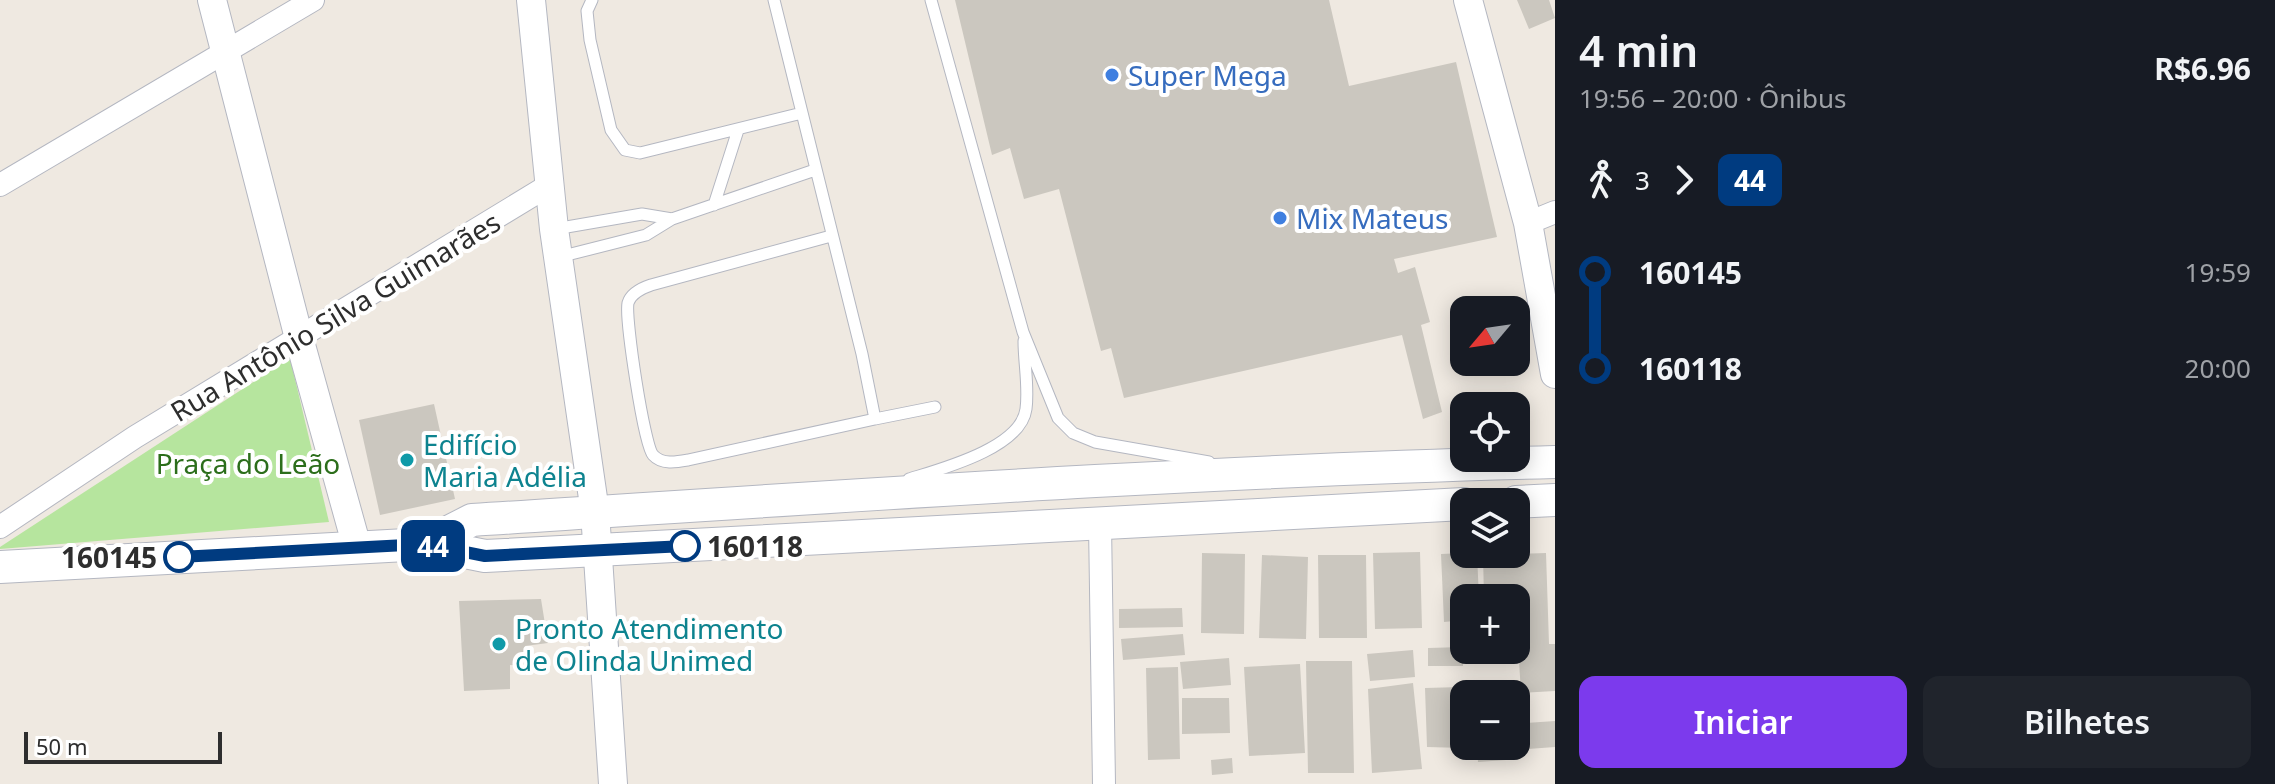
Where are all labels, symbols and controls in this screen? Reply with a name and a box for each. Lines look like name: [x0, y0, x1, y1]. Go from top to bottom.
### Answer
text: 4 min: [1579, 20, 1698, 80]
text: R$6.96: [2154, 48, 2251, 89]
place label: Super Mega: [1128, 56, 1287, 94]
marker: Super Mega: [1103, 66, 1121, 84]
text: 19:56 – 20:00 · Ônibus: [1579, 80, 1847, 116]
icon: walk: [1579, 158, 1623, 202]
icon: forward: [1662, 158, 1706, 202]
text: 44: [1734, 161, 1766, 199]
text: 3: [1635, 162, 1650, 198]
place label: Mix Mateus: [1296, 199, 1448, 237]
street label: Rua Antônio Silva Guimarães: [163, 202, 507, 430]
marker: Mix Mateus: [1271, 209, 1289, 227]
text: 160145: [1639, 252, 1742, 293]
text: 19:59: [2185, 254, 2251, 290]
north arrow: [1450, 296, 1530, 376]
map controls: [1450, 296, 1530, 760]
text: 160118: [1639, 348, 1742, 389]
text: 20:00: [2185, 350, 2251, 386]
button: locate: [1450, 392, 1530, 472]
place label: Edifício Maria Adélia: [423, 425, 587, 495]
park label: Praça do Leão: [156, 444, 340, 482]
marker: Edifício Maria Adélia: [398, 451, 416, 469]
button: layers: [1450, 488, 1530, 568]
line badge: 44: [397, 520, 469, 572]
text: 44: [417, 527, 449, 565]
place label: 160118: [707, 527, 803, 565]
marker: 160118: [670, 531, 700, 561]
place label: 160145: [61, 538, 157, 576]
marker: 160145: [164, 542, 194, 572]
button: +: [1450, 584, 1530, 664]
place label: Pronto Atendimento de Olinda Unimed: [515, 609, 783, 679]
marker: Pronto Atendimento de Olinda Unimed: [490, 635, 508, 653]
button: Iniciar: [1579, 676, 1907, 768]
button: Bilhetes: [1923, 676, 2251, 768]
button: −: [1450, 680, 1530, 760]
scale bar: [24, 728, 222, 764]
text: 50 m: [36, 731, 87, 761]

